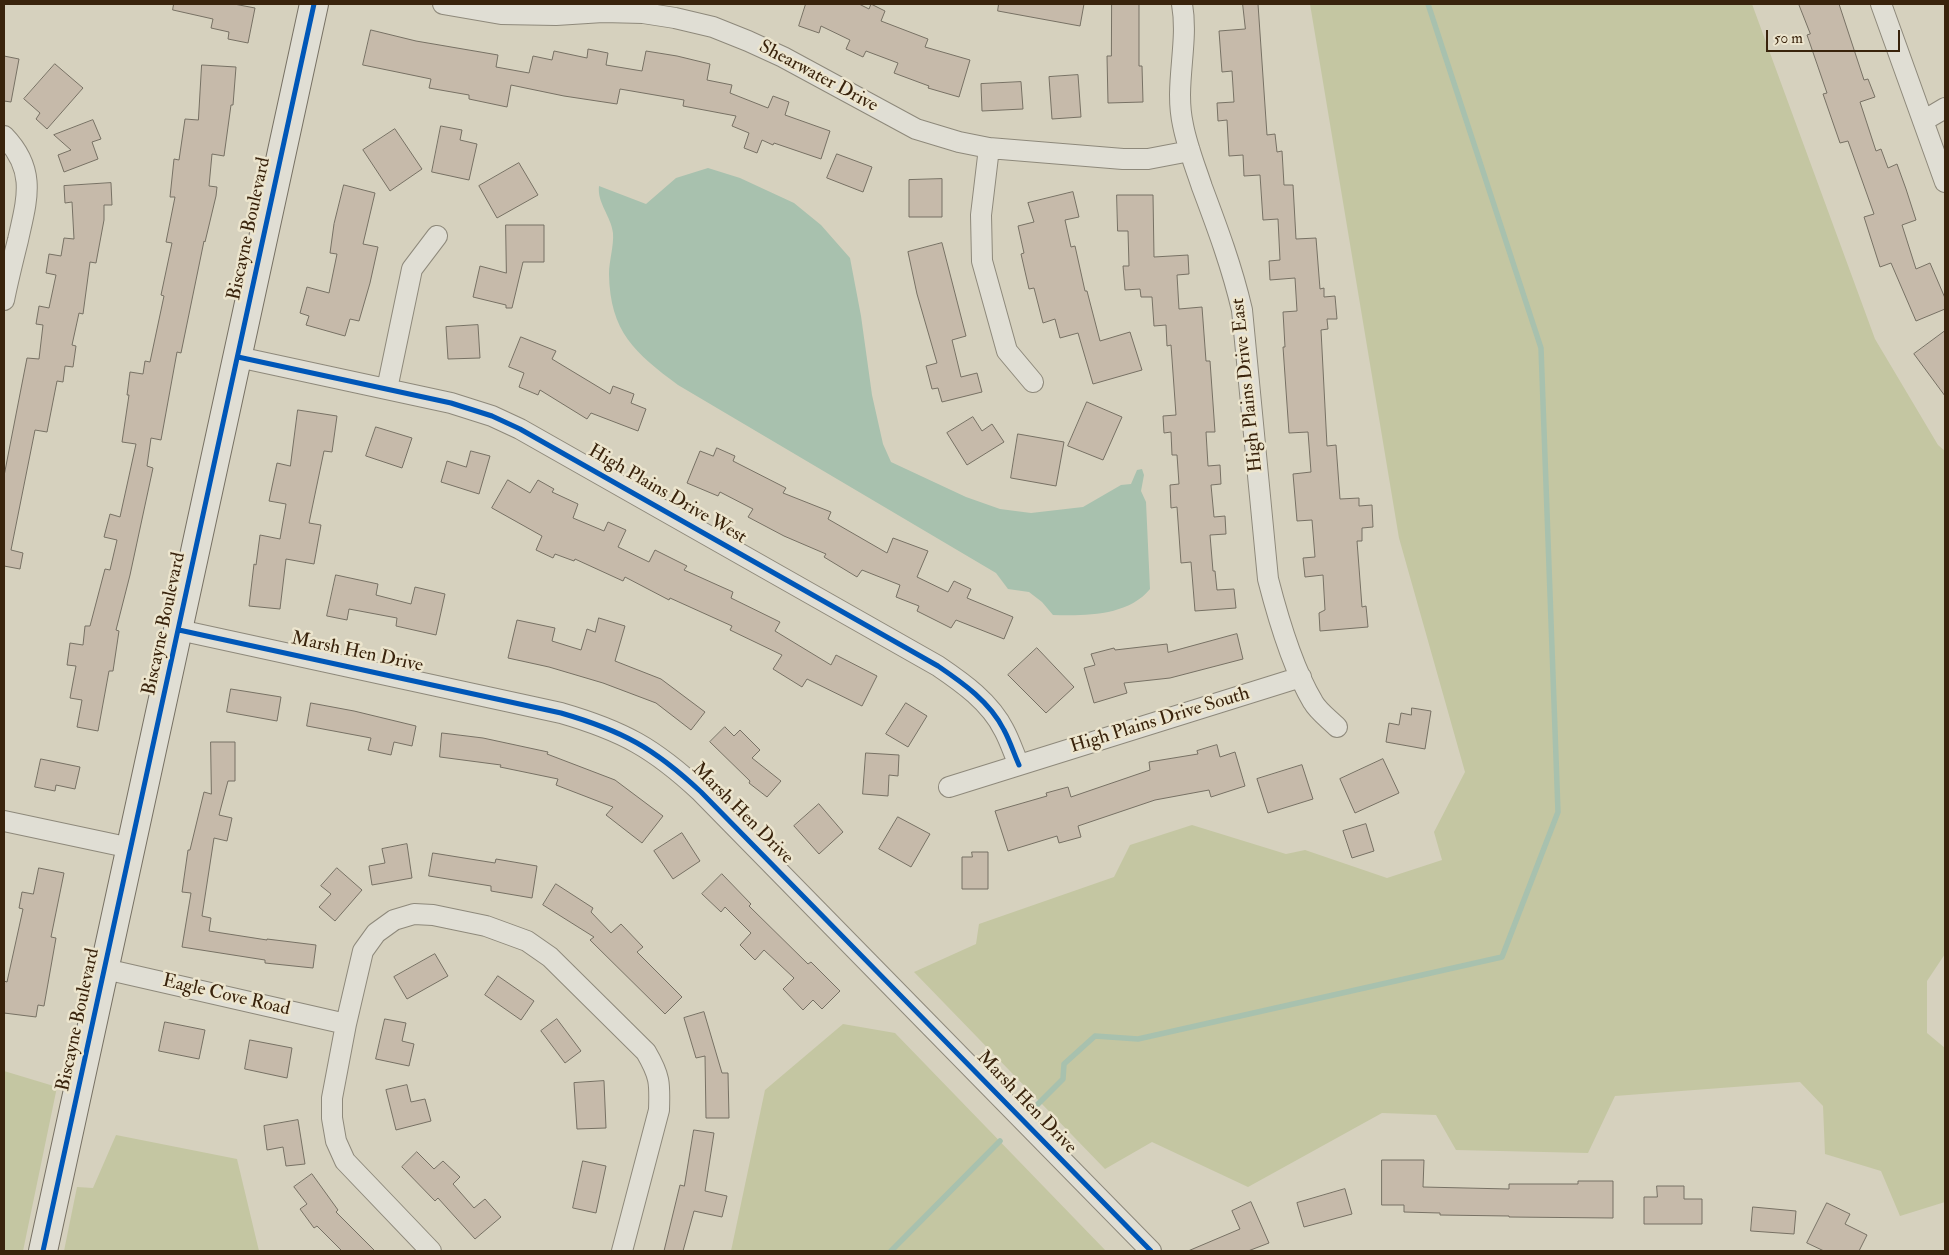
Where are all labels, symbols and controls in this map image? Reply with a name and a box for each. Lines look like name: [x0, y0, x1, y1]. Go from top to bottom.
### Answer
scale bar: [1769, 20, 1903, 52]
text: 50 m: [1774, 29, 1803, 48]
street label: Shearwater Drive: [755, 36, 881, 118]
street label: Biscayne Boulevard: [224, 155, 276, 303]
street label: High Plains Drive East: [1228, 297, 1268, 473]
street label: High Plains Drive West: [584, 440, 750, 550]
street label: Biscayne Boulevard: [139, 550, 191, 698]
street label: Marsh Hen Drive: [289, 628, 425, 678]
street label: High Plains Drive South: [1068, 683, 1252, 759]
street label: Marsh Hen Drive: [686, 758, 798, 870]
street label: Biscayne Boulevard: [53, 946, 105, 1094]
street label: Eagle Cove Road: [160, 970, 292, 1022]
street label: Marsh Hen Drive: [971, 1047, 1081, 1159]

